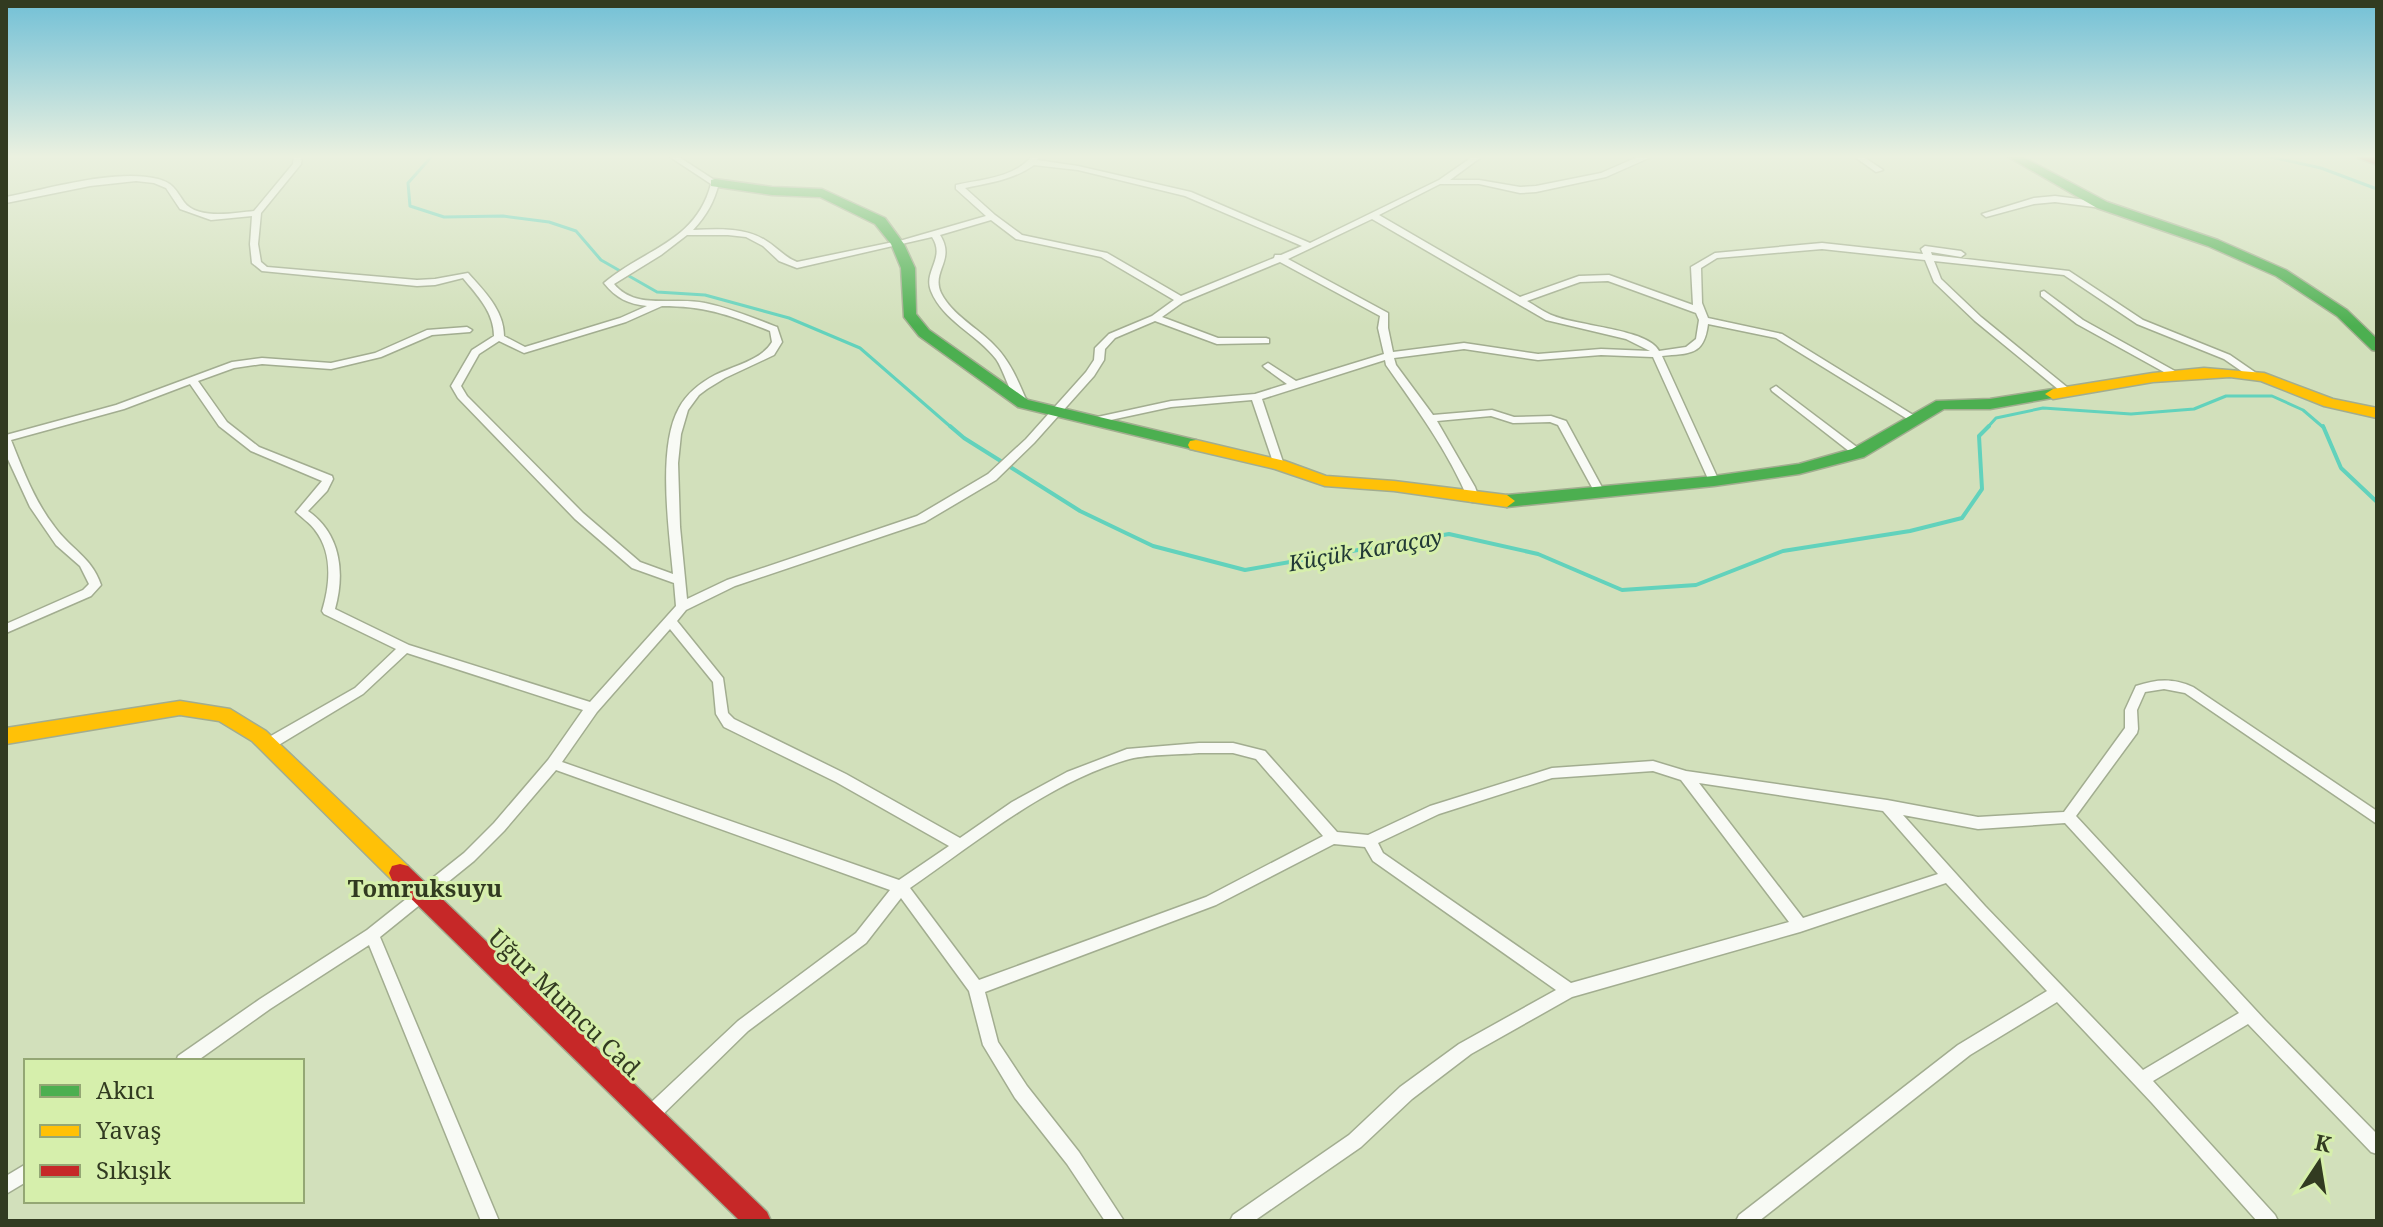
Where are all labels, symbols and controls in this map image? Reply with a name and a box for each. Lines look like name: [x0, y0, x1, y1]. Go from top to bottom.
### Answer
water label: Küçük Karaçay: [1285, 521, 1444, 577]
district label: Tomruksuyu: [348, 871, 502, 904]
street label: Uğur Mumcu Cad.: [482, 921, 652, 1087]
legend: [24, 1059, 304, 1203]
text: Akıcı: [96, 1073, 154, 1106]
text: Yavaş: [95, 1113, 161, 1146]
north arrow: [2279, 1123, 2359, 1203]
text: K: [2312, 1126, 2335, 1159]
text: Sıkışık: [96, 1153, 172, 1186]

